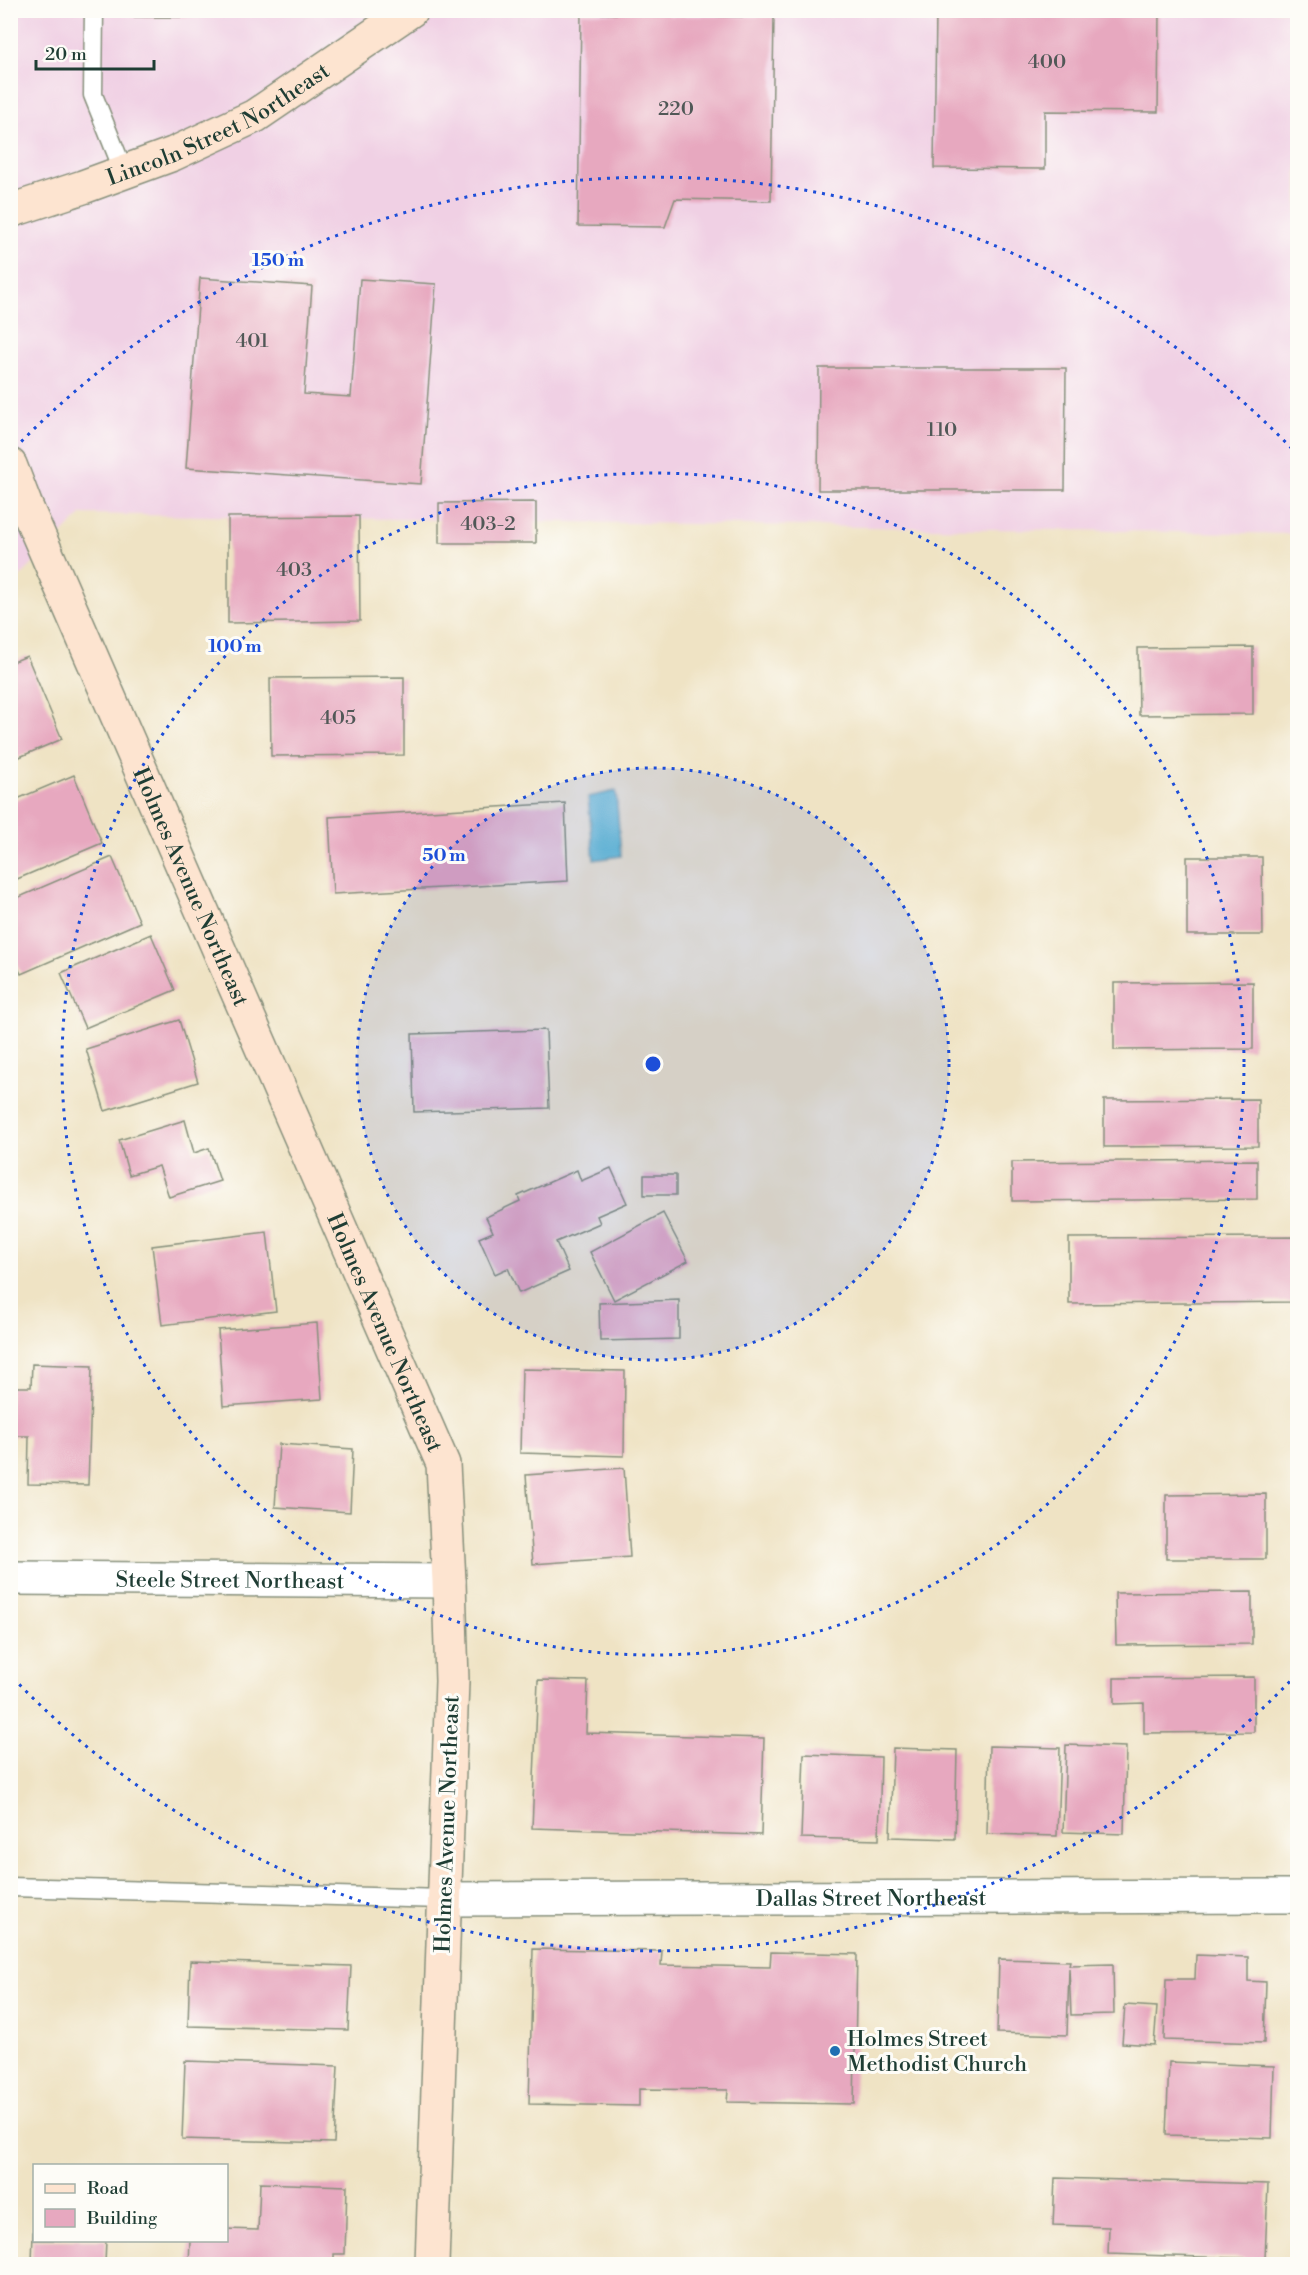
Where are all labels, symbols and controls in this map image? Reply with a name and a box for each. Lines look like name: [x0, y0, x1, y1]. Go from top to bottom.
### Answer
scale bar: [36, 33, 154, 71]
text: 20 m: [45, 43, 87, 66]
house number: 400: [1028, 50, 1066, 75]
street label: Lincoln Street Northeast: [103, 57, 335, 192]
house number: 220: [658, 97, 694, 122]
text: 150 m: [252, 249, 305, 272]
house number: 401: [235, 329, 269, 354]
house number: 110: [927, 418, 957, 443]
house number: 403-2: [460, 512, 516, 537]
house number: 403: [276, 558, 312, 583]
text: 100 m: [208, 635, 262, 658]
house number: 405: [320, 706, 356, 731]
street label: Holmes Avenue Northeast: [126, 764, 254, 1011]
text: 50 m: [422, 844, 466, 867]
centre of rings: [643, 1054, 663, 1074]
street label: Holmes Avenue Northeast: [320, 1209, 448, 1457]
street label: Steele Street Northeast: [116, 1567, 345, 1595]
street label: Holmes Avenue Northeast: [430, 1695, 465, 1953]
street label: Dallas Street Northeast: [756, 1885, 987, 1913]
place label: Holmes Street Methodist Church: [847, 2026, 1027, 2078]
marker: Holmes Street Methodist Church: [828, 2044, 842, 2058]
legend: [33, 2164, 228, 2242]
text: Road: [87, 2177, 130, 2200]
text: Building: [86, 2207, 158, 2230]

